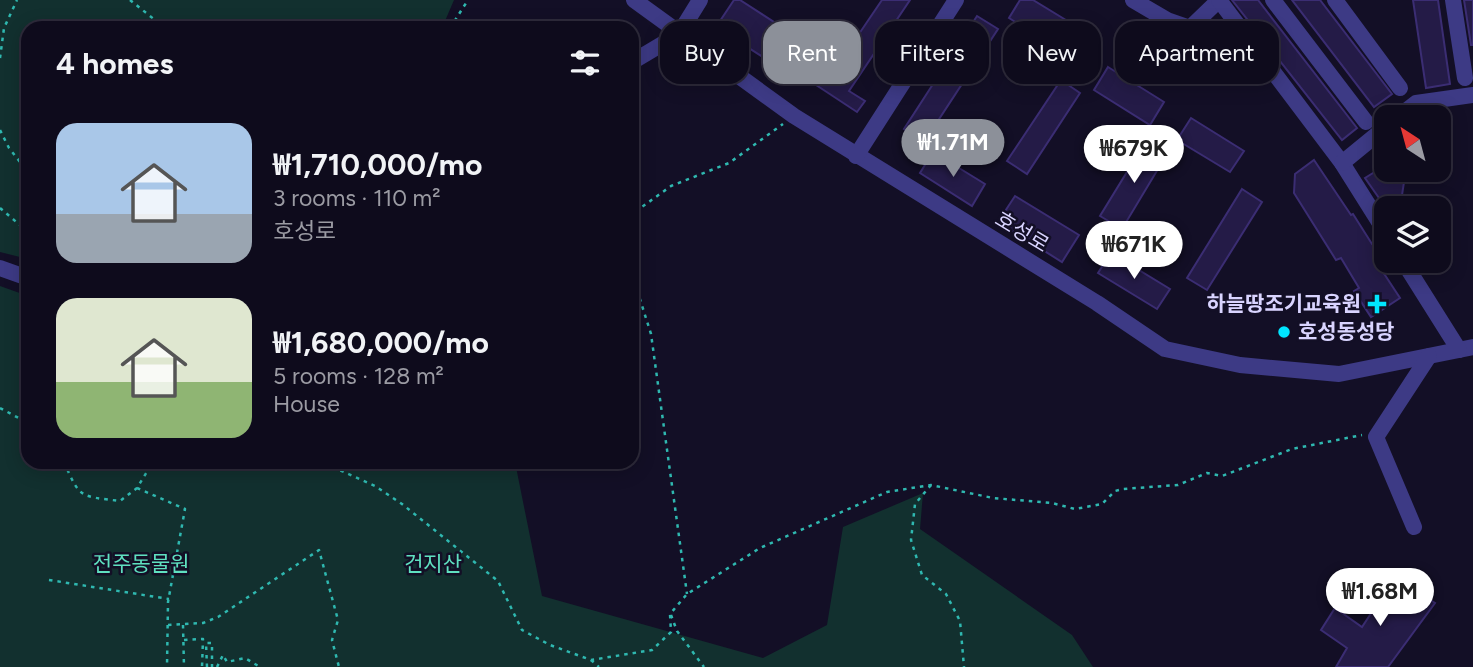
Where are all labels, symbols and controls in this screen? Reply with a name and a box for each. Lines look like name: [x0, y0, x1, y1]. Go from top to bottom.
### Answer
chip: Buy: [660, 21, 749, 84]
chip: Rent: [763, 21, 861, 84]
chip: Filters: [875, 21, 989, 84]
chip: New: [1003, 21, 1101, 84]
chip: Apartment: [1115, 21, 1279, 84]
icon: filters: [566, 44, 604, 82]
text: 4 homes: [56, 45, 173, 82]
north arrow: [1374, 105, 1451, 182]
map controls: [1374, 105, 1451, 273]
pin: ₩1.71M: [896, 120, 1010, 179]
pin: ₩679K: [1085, 125, 1183, 185]
text: ₩1.71M: [917, 128, 989, 156]
text: ₩679K: [1100, 134, 1168, 162]
text: ₩1,710,000/mo: [273, 146, 482, 183]
icon: home: [112, 151, 196, 235]
text: 3 rooms · 110 m²: [273, 184, 440, 212]
button: layers: [1374, 196, 1451, 273]
street label: 호성로: [991, 206, 1054, 257]
text: 호성로: [273, 217, 336, 245]
pin: ₩671K: [1085, 222, 1183, 281]
text: ₩671K: [1102, 230, 1166, 258]
place label: 하늘땅조기교육원: [1206, 291, 1361, 316]
marker: 하늘땅조기교육원: [1367, 294, 1387, 314]
place label: 호성동성당: [1298, 319, 1395, 344]
text: ₩1,680,000/mo: [273, 324, 489, 361]
marker: 호성동성당: [1276, 324, 1292, 340]
icon: home: [112, 326, 196, 410]
text: 5 rooms · 128 m²: [273, 362, 444, 390]
text: House: [273, 390, 340, 418]
park label: 전주동물원: [93, 551, 189, 576]
park label: 건지산: [404, 551, 462, 576]
pin: ₩1.68M: [1323, 568, 1437, 628]
text: ₩1.68M: [1342, 577, 1418, 605]

